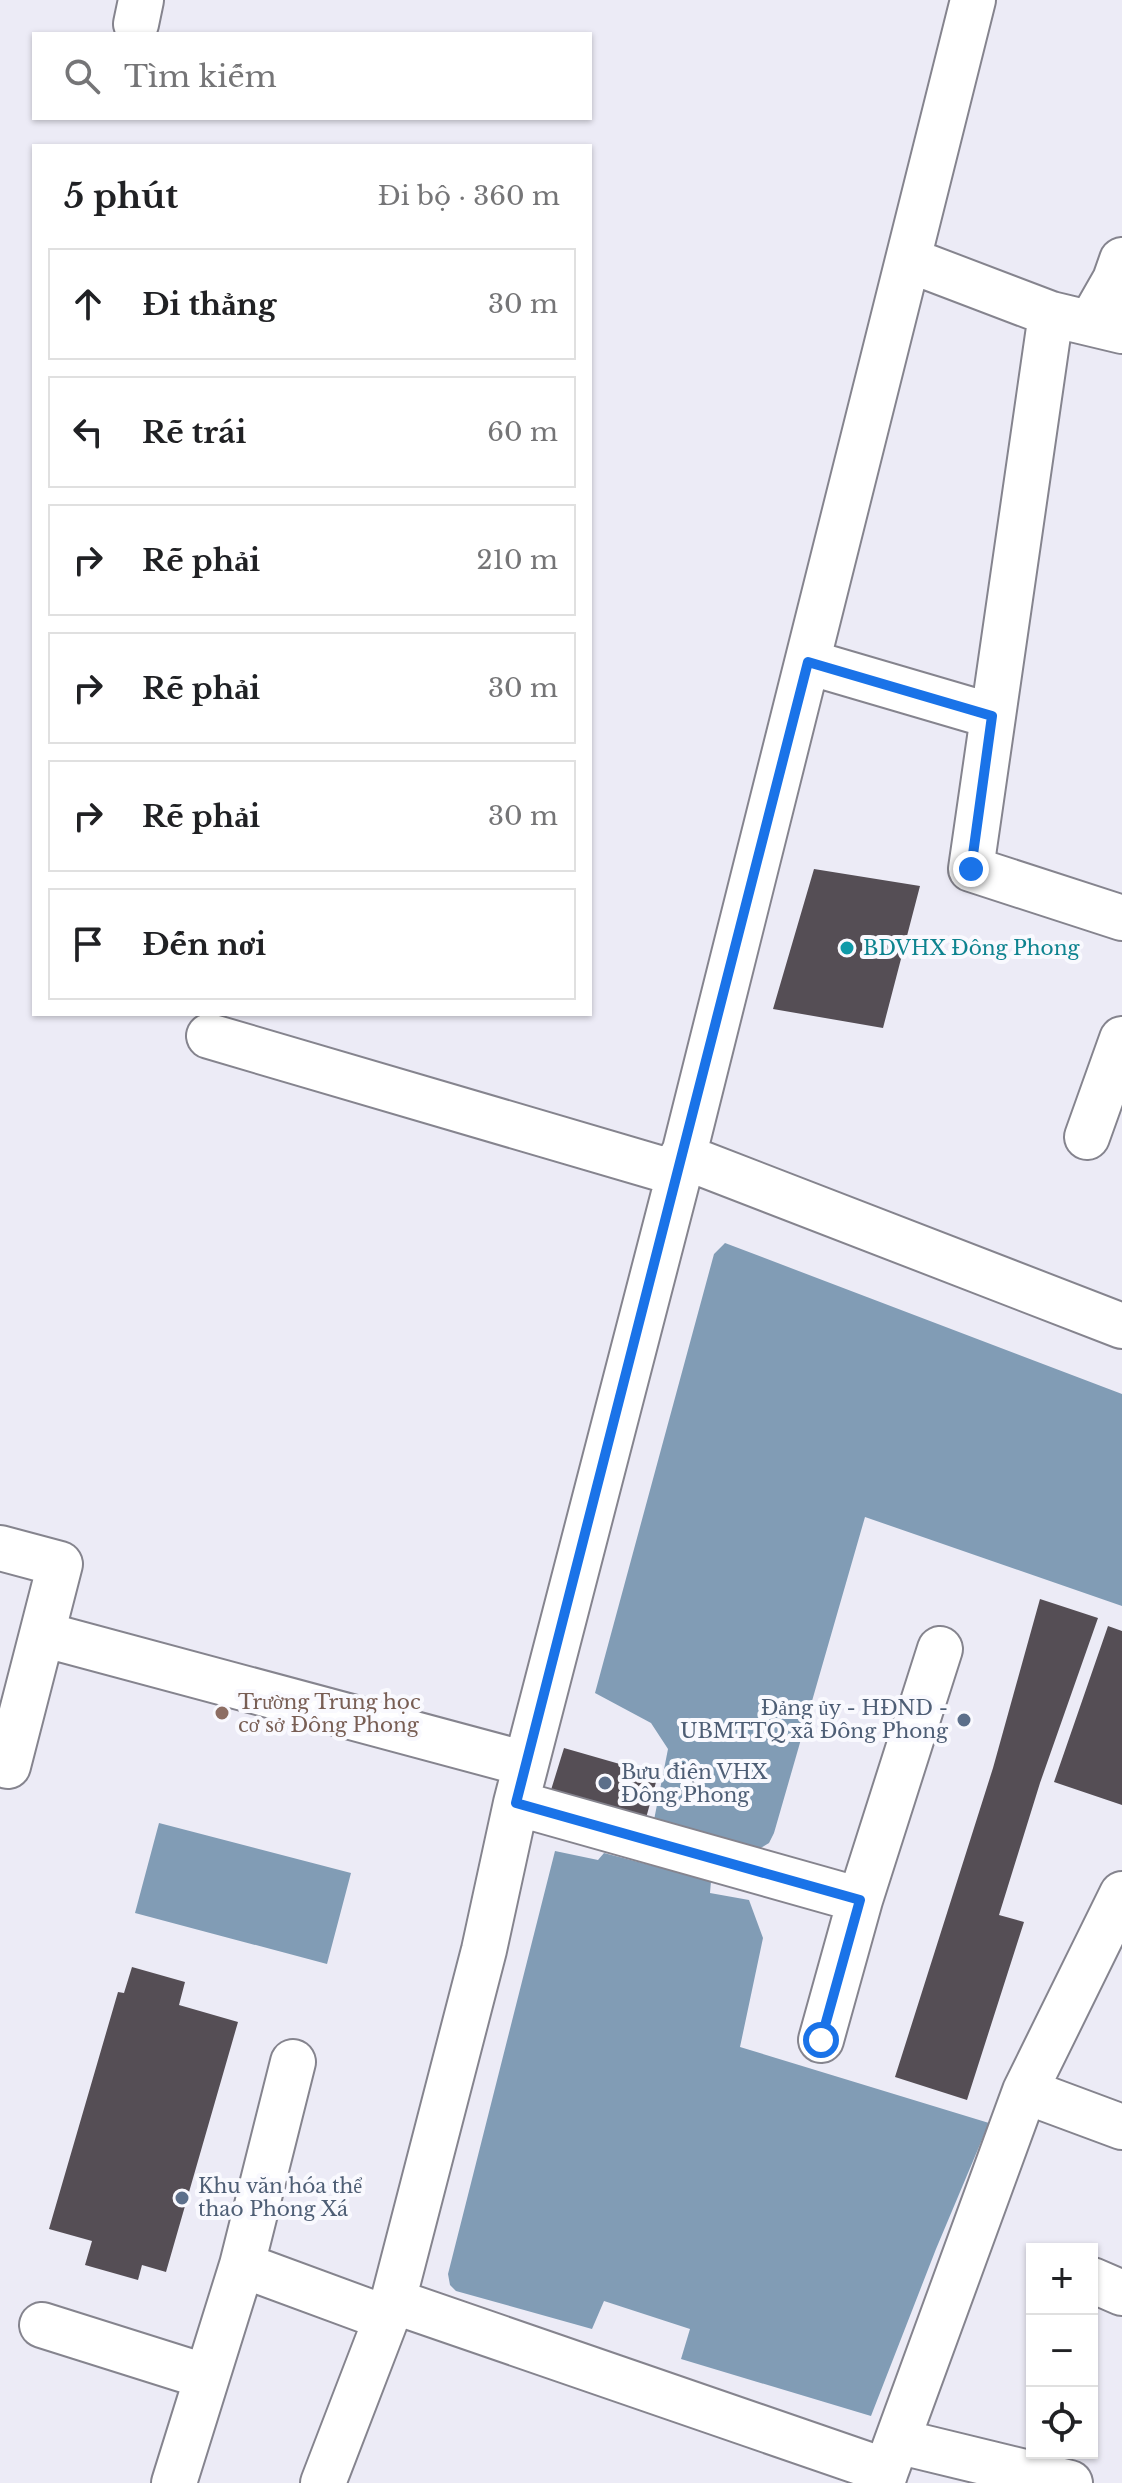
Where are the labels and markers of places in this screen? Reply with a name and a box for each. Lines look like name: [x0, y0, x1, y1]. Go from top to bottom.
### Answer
place label: BDVHX Đông Phong: [863, 936, 1080, 960]
marker: BDVHX Đông Phong: [838, 939, 856, 957]
place label: Trường Trung học cơ sở Đông Phong: [238, 1690, 421, 1737]
place label: Đảng ủy - HĐND - UBMTTQ xã Đông Phong: [680, 1696, 949, 1743]
marker: Trường Trung học cơ sở Đông Phong: [213, 1704, 231, 1722]
marker: Đảng ủy - HĐND - UBMTTQ xã Đông Phong: [955, 1711, 973, 1729]
place label: Bưu điện VHX Đông Phong: [621, 1760, 768, 1807]
marker: Bưu điện VHX Đông Phong: [596, 1774, 614, 1792]
place label: Khu văn hóa thể thao Phong Xá: [198, 2174, 362, 2221]
marker: Khu văn hóa thể thao Phong Xá: [173, 2189, 191, 2207]

